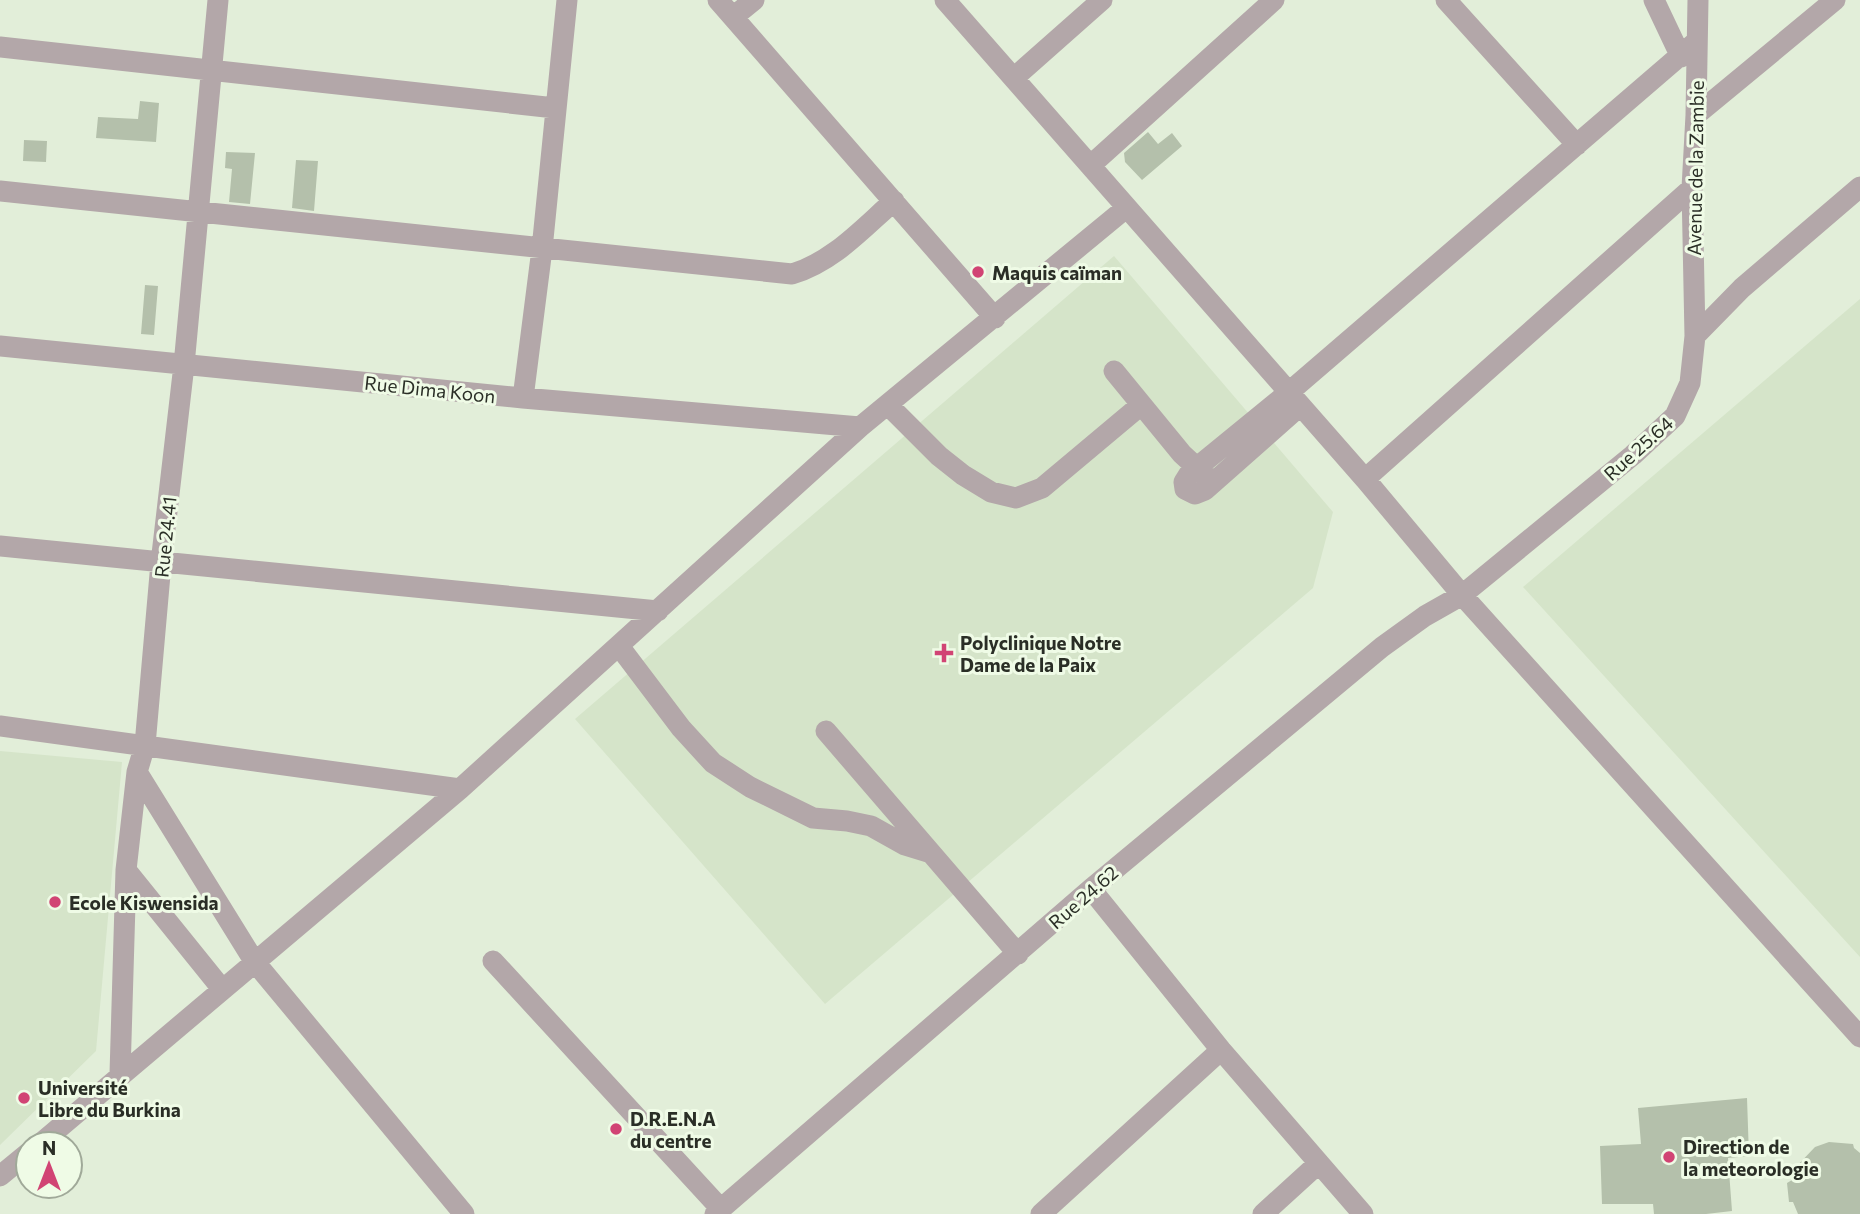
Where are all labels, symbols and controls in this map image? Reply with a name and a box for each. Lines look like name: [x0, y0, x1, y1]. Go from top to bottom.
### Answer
street label: Avenue de la Zambie: [1682, 80, 1708, 256]
place label: Maquis caïman: [992, 261, 1122, 284]
marker: Maquis caïman: [970, 264, 986, 280]
street label: Rue Dima Koon: [363, 371, 497, 407]
street label: Rue 25.64: [1599, 411, 1677, 485]
street label: Rue 24.41: [149, 495, 181, 579]
place label: Polyclinique Notre Dame de la Paix: [960, 631, 1121, 676]
marker: Polyclinique Notre Dame de la Paix: [934, 643, 954, 663]
street label: Rue 24.62: [1044, 861, 1122, 933]
place label: Ecole Kiswensida: [69, 891, 219, 914]
marker: Ecole Kiswensida: [47, 894, 63, 910]
place label: Université Libre du Burkina: [38, 1076, 181, 1121]
marker: Université Libre du Burkina: [16, 1090, 32, 1106]
place label: D.R.E.N.A du centre: [630, 1107, 716, 1152]
marker: D.R.E.N.A du centre: [608, 1121, 624, 1137]
north arrow: [14, 1130, 84, 1200]
place label: Direction de la meteorologie: [1683, 1135, 1819, 1180]
text: N: [42, 1136, 56, 1159]
marker: Direction de la meteorologie: [1661, 1149, 1677, 1165]

